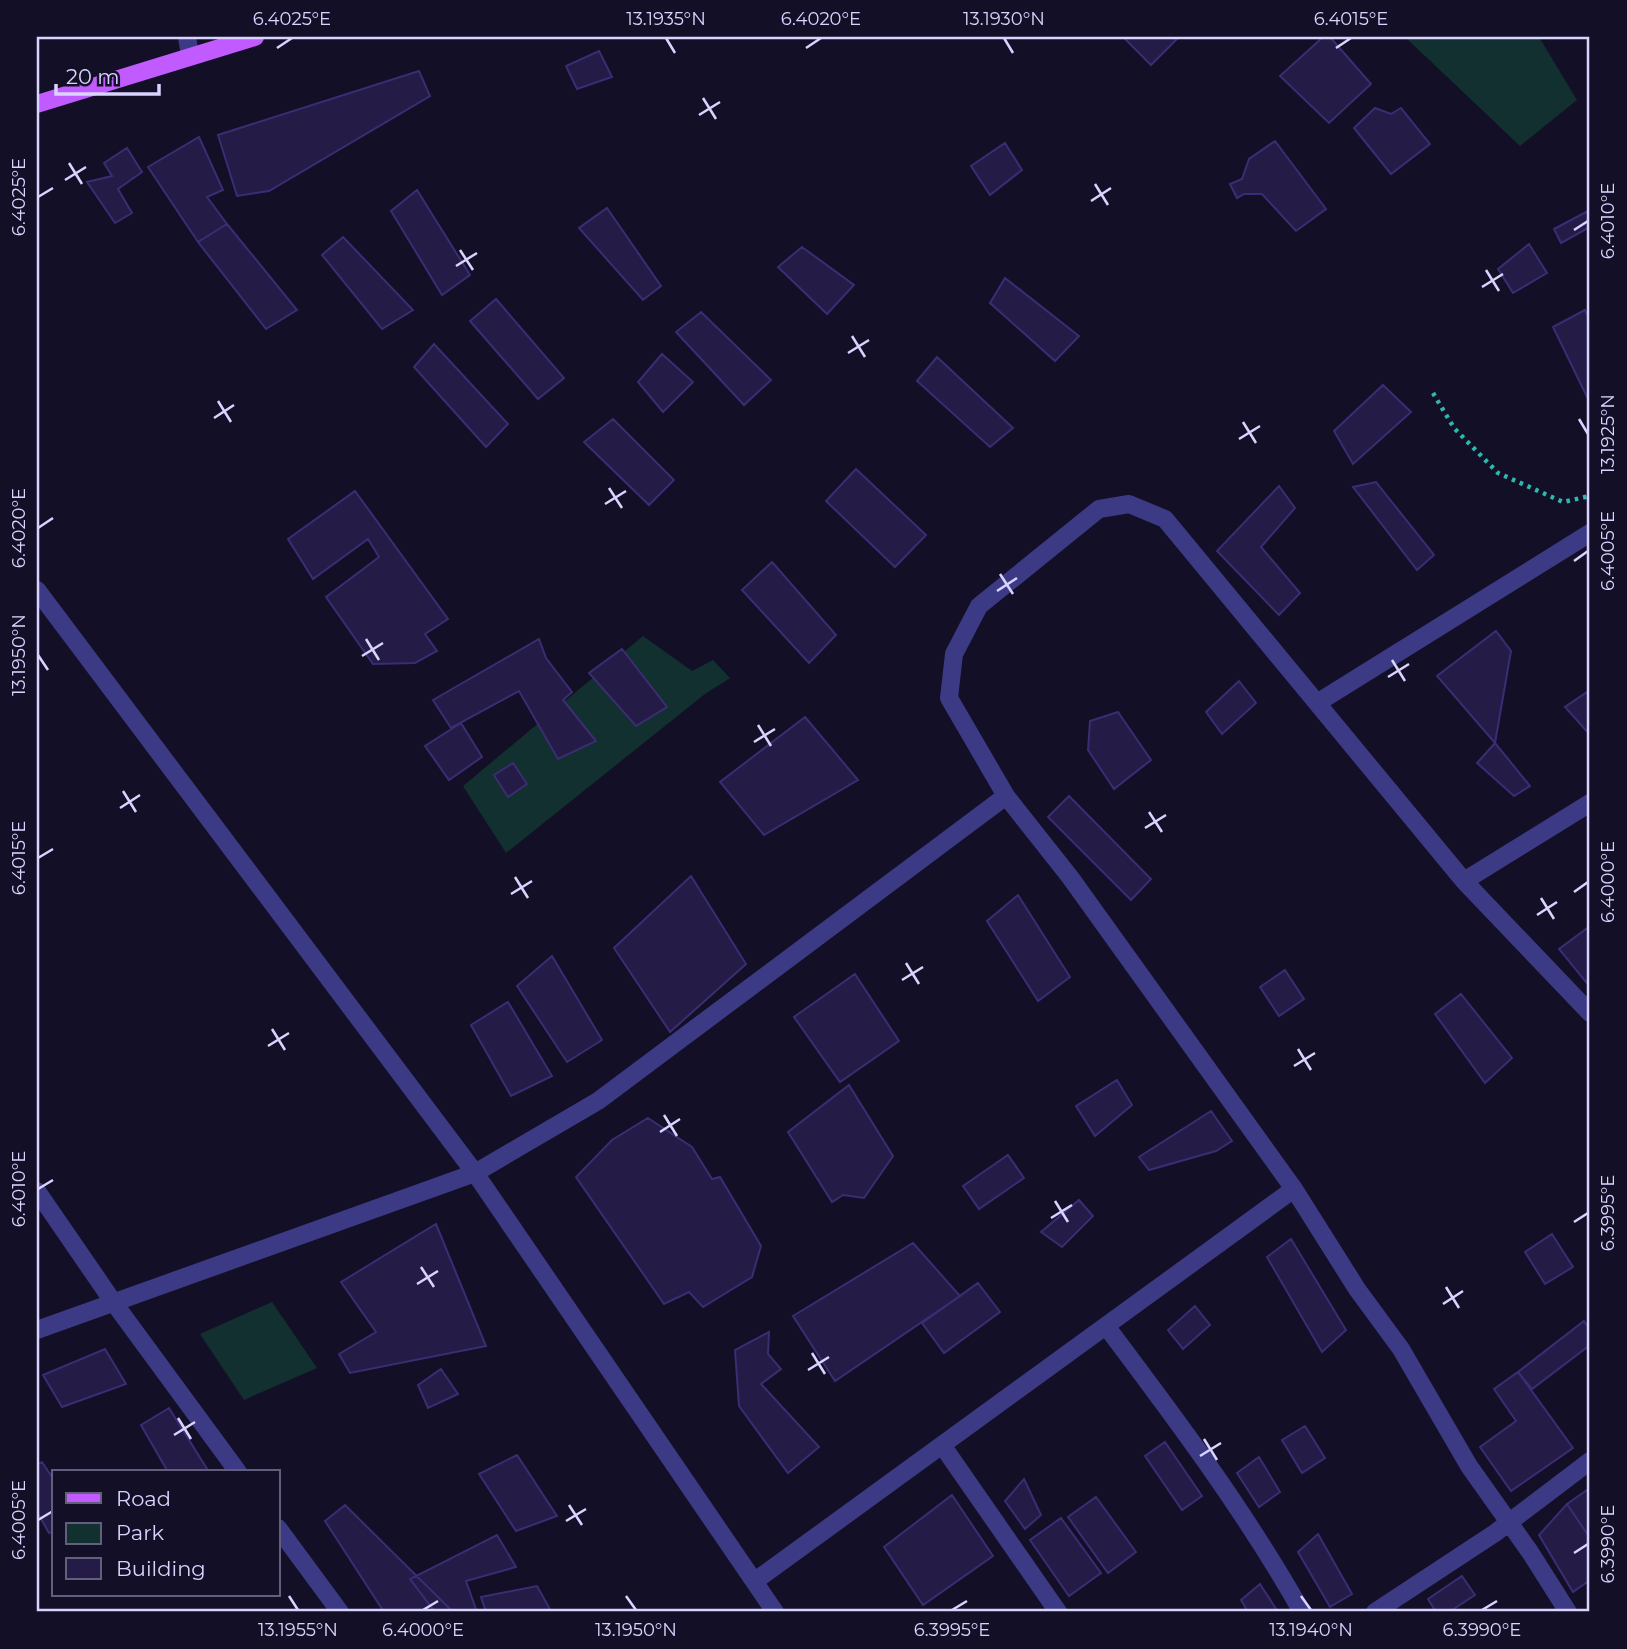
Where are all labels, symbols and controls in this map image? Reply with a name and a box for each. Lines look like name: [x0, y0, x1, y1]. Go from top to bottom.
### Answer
text: 6.4025°E: [253, 8, 331, 30]
text: 13.1935°N: [626, 8, 706, 30]
text: 6.4020°E: [781, 8, 861, 30]
text: 13.1930°N: [963, 8, 1045, 30]
text: 6.4015°E: [1314, 8, 1388, 30]
scale bar: [56, 52, 159, 96]
text: 20 m: [66, 64, 120, 89]
text: 6.4025°E: [8, 158, 30, 236]
text: 6.4010°E: [1597, 183, 1619, 259]
text: 13.1925°N: [1597, 394, 1619, 474]
text: 6.4020°E: [8, 488, 30, 568]
text: 6.4005°E: [1597, 511, 1619, 591]
text: 13.1950°N: [8, 614, 30, 696]
text: 6.4015°E: [8, 821, 30, 895]
text: 6.4000°E: [1597, 841, 1619, 923]
text: 6.4010°E: [8, 1151, 30, 1227]
text: 6.3995°E: [1597, 1175, 1619, 1251]
legend: [52, 1470, 280, 1596]
text: 6.4005°E: [8, 1480, 30, 1560]
text: Road: [116, 1486, 171, 1511]
text: 6.3990°E: [1597, 1505, 1619, 1583]
text: Park: [116, 1520, 164, 1545]
text: Building: [116, 1556, 206, 1581]
text: 13.1955°N: [258, 1619, 338, 1641]
text: 6.4000°E: [382, 1619, 464, 1641]
text: 13.1950°N: [595, 1619, 677, 1641]
text: 6.3995°E: [914, 1619, 990, 1641]
text: 13.1940°N: [1269, 1619, 1353, 1641]
text: 6.3990°E: [1443, 1619, 1521, 1641]

